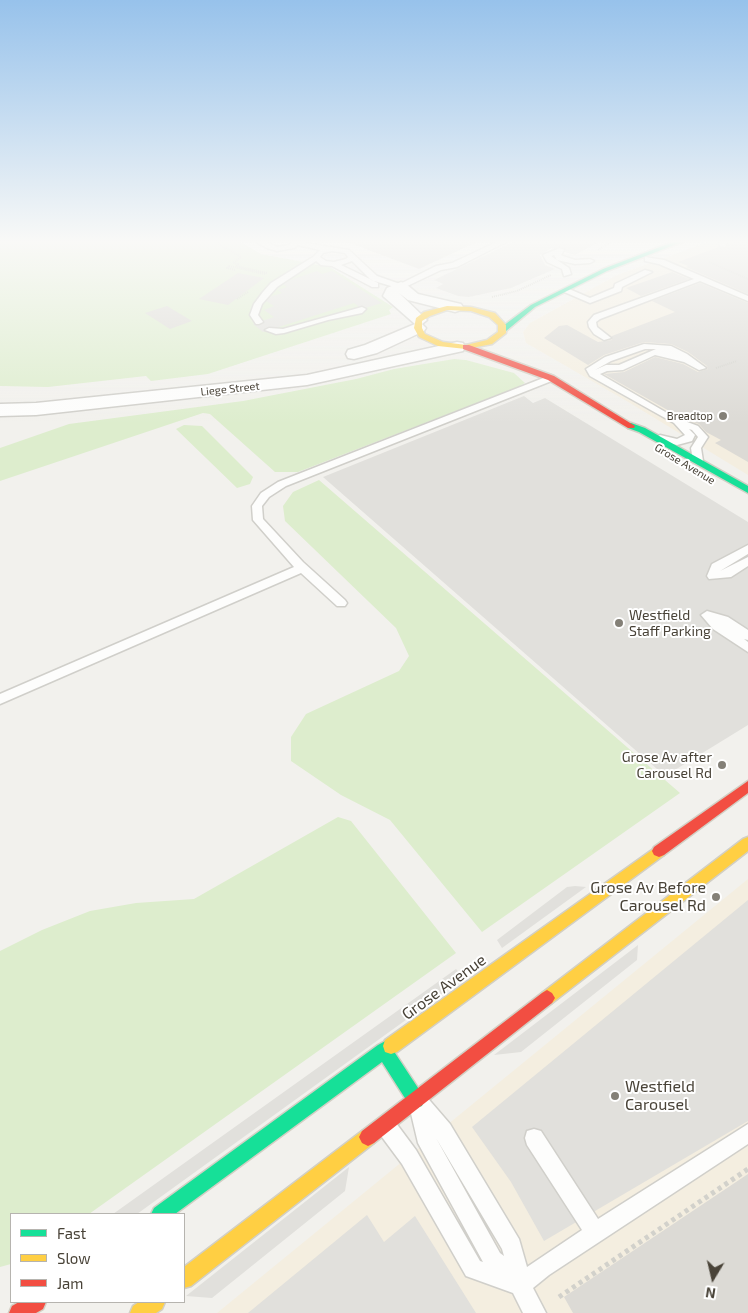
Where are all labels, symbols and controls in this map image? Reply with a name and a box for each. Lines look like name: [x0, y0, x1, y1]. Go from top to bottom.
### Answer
street label: Liege Street: [200, 379, 260, 399]
place label: Breadtop: [667, 409, 713, 423]
marker: Breadtop: [717, 410, 729, 422]
street label: Grose Avenue: [652, 441, 718, 487]
place label: Westfield Staff Parking: [629, 607, 711, 640]
marker: Westfield Staff Parking: [613, 617, 625, 629]
place label: Grose Av after Carousel Rd: [622, 749, 712, 782]
marker: Grose Av after Carousel Rd: [716, 759, 728, 771]
place label: Grose Av Before Carousel Rd: [590, 878, 706, 916]
marker: Grose Av Before Carousel Rd: [710, 891, 722, 903]
street label: Grose Avenue: [398, 950, 490, 1024]
place label: Westfield Carousel: [625, 1077, 695, 1115]
marker: Westfield Carousel: [609, 1090, 621, 1102]
legend: [10, 1213, 185, 1303]
text: Fast: [57, 1224, 86, 1242]
text: Slow: [57, 1249, 91, 1267]
north arrow: [688, 1253, 738, 1303]
text: Jam: [57, 1274, 83, 1292]
text: N: [704, 1284, 717, 1302]

